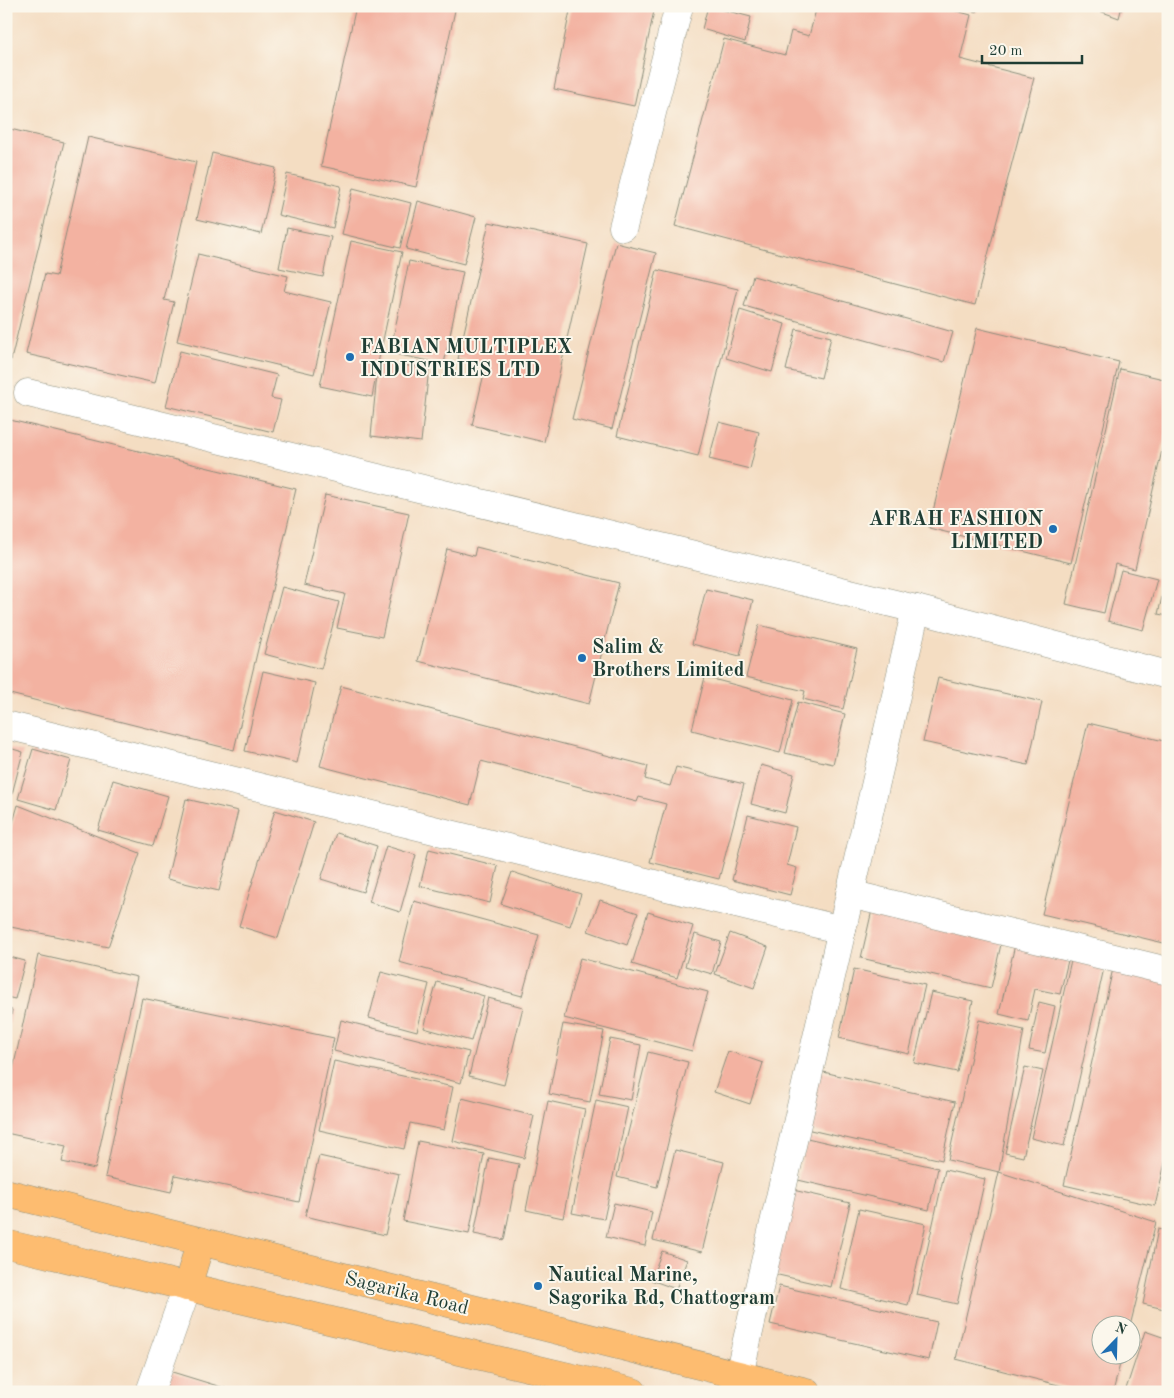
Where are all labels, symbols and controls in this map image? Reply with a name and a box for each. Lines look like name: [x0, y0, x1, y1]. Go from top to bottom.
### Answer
scale bar: [982, 32, 1082, 64]
text: 20 m: [989, 44, 1023, 59]
place label: FABIAN MULTIPLEX INDUSTRIES LTD: [360, 338, 572, 381]
marker: FABIAN MULTIPLEX INDUSTRIES LTD: [344, 351, 356, 363]
place label: AFRAH FASHION LIMITED: [869, 510, 1044, 553]
marker: AFRAH FASHION LIMITED: [1047, 523, 1059, 535]
place label: Salim & Brothers Limited: [592, 638, 745, 681]
marker: Salim & Brothers Limited: [576, 652, 588, 664]
place label: Nautical Marine, Sagorika Rd, Chattogram: [548, 1266, 775, 1309]
street label: Sagarika Road: [342, 1269, 471, 1319]
marker: Nautical Marine, Sagorika Rd, Chattogram: [532, 1280, 544, 1292]
north arrow: [1092, 1316, 1142, 1366]
text: N: [1113, 1320, 1129, 1338]

